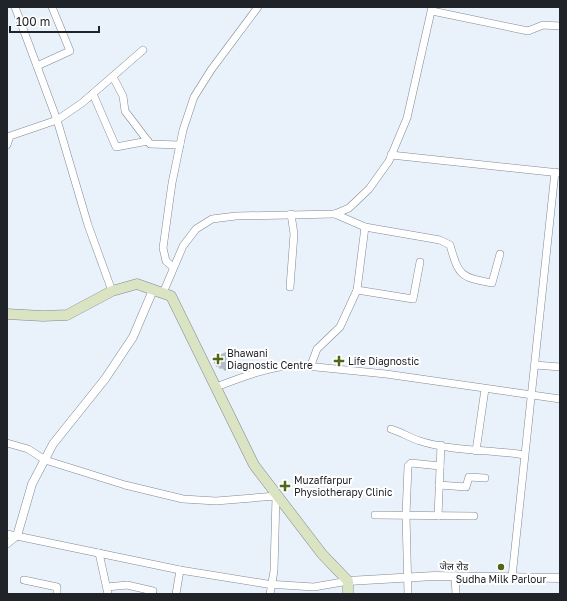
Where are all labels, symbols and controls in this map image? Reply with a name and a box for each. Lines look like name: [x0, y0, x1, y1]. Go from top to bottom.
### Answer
scale bar: [10, 8, 99, 34]
text: 100 m: [16, 14, 50, 29]
place label: Bhawani Diagnostic Centre: [227, 347, 313, 371]
marker: Bhawani Diagnostic Centre: [212, 353, 224, 365]
marker: Life Diagnostic: [333, 355, 345, 367]
place label: Life Diagnostic: [348, 355, 420, 367]
place label: Muzaffarpur Physiotherapy Clinic: [294, 474, 393, 498]
marker: Muzaffarpur Physiotherapy Clinic: [279, 480, 291, 492]
street label: जेल रोड: [440, 560, 469, 572]
marker: Sudha Milk Parlour: [496, 562, 506, 572]
place label: Sudha Milk Parlour: [456, 573, 546, 585]

